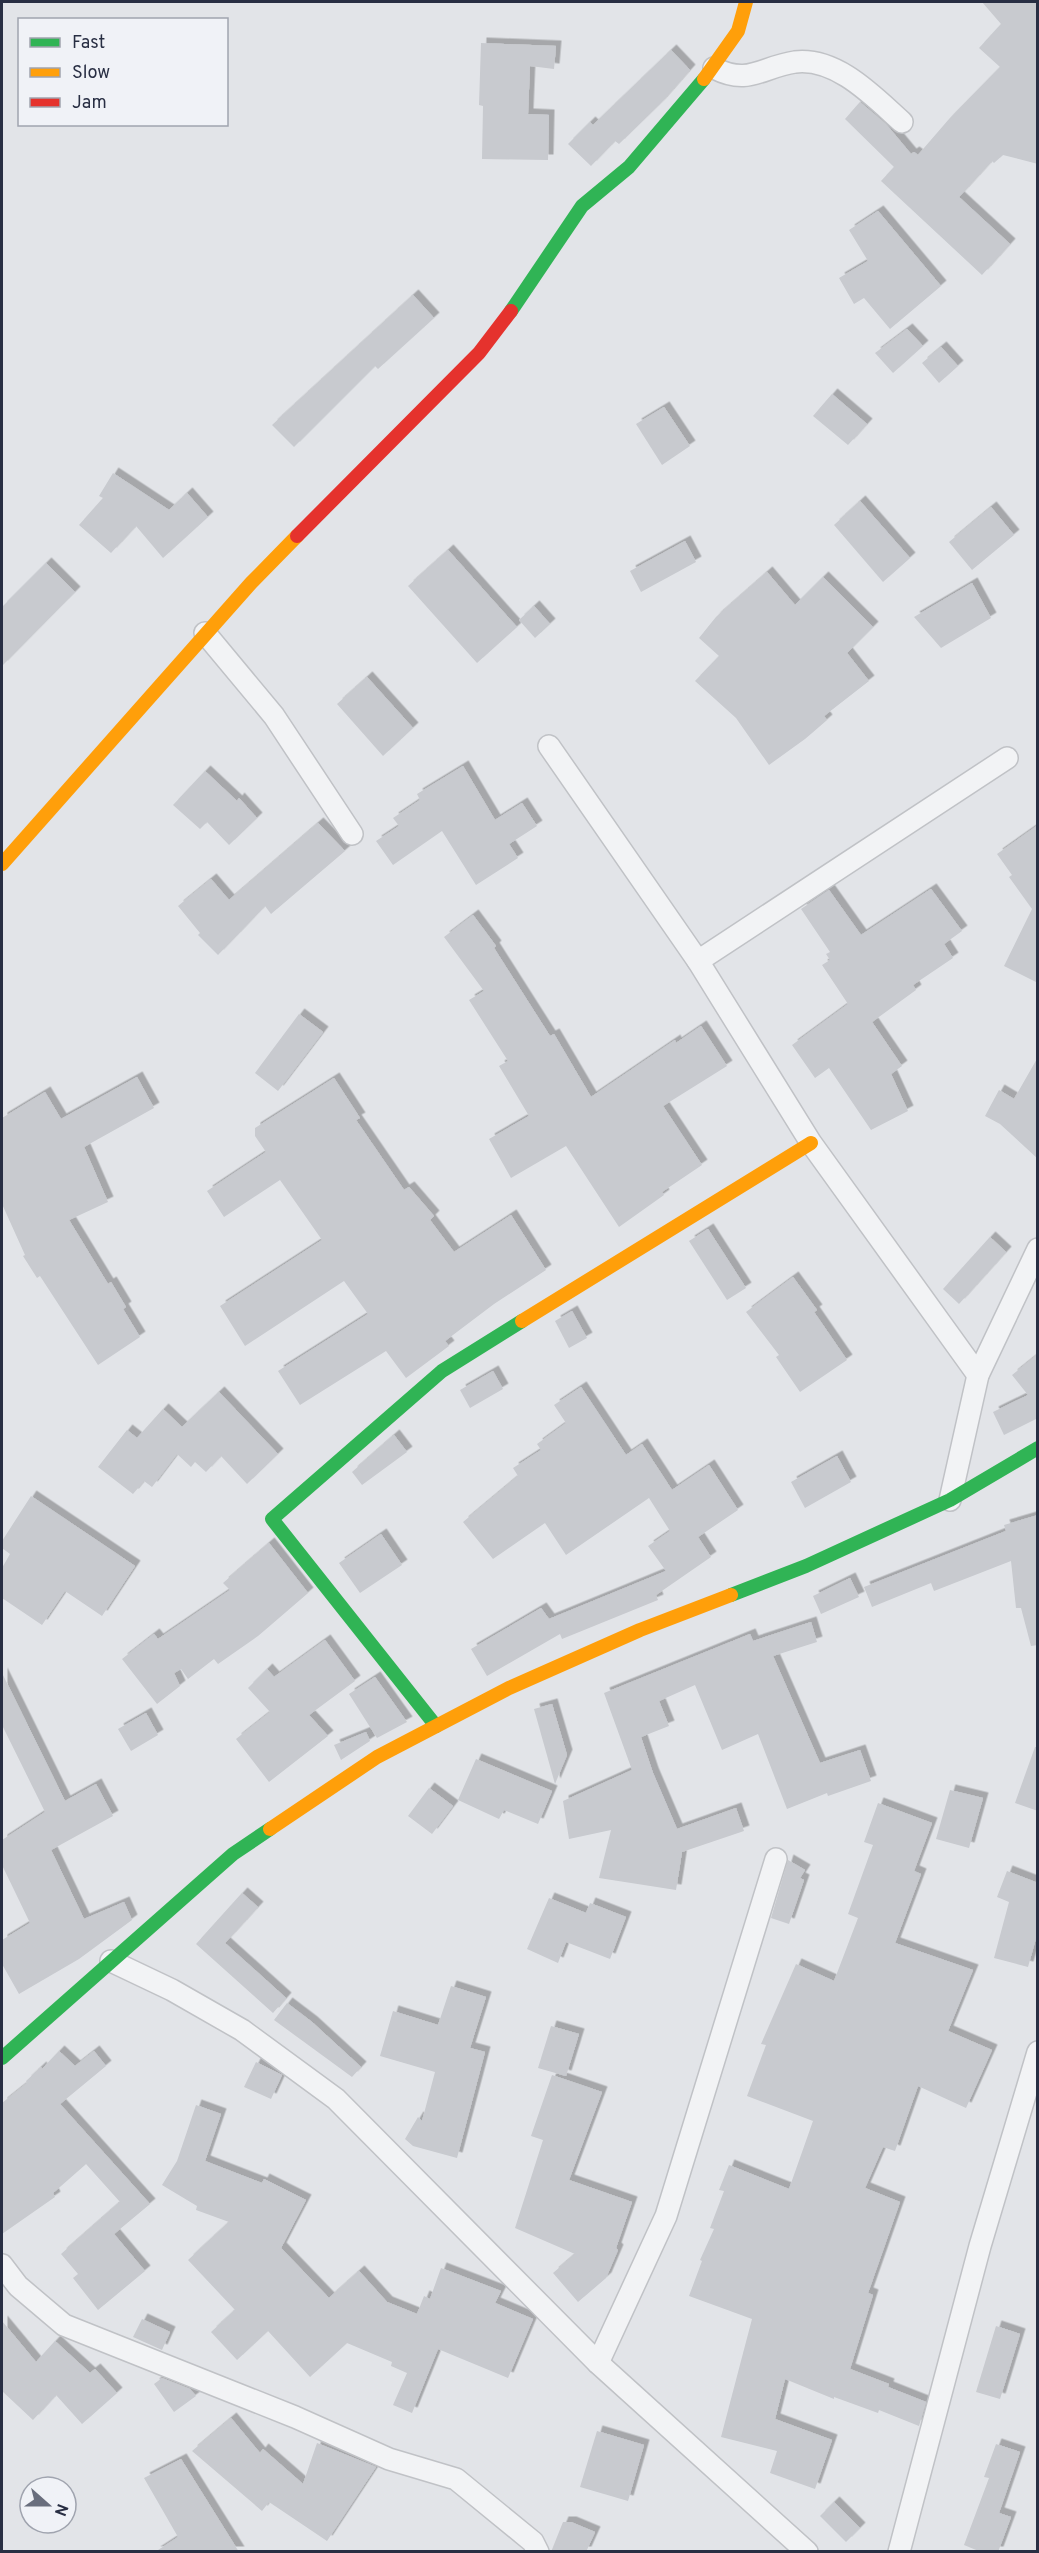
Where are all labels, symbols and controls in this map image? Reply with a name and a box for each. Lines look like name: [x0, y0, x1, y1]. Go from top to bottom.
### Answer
legend: [18, 18, 228, 126]
text: Fast: [72, 32, 105, 55]
text: Slow: [72, 62, 110, 85]
text: Jam: [72, 92, 107, 115]
north arrow: [18, 2475, 78, 2535]
text: N: [49, 2501, 72, 2519]

